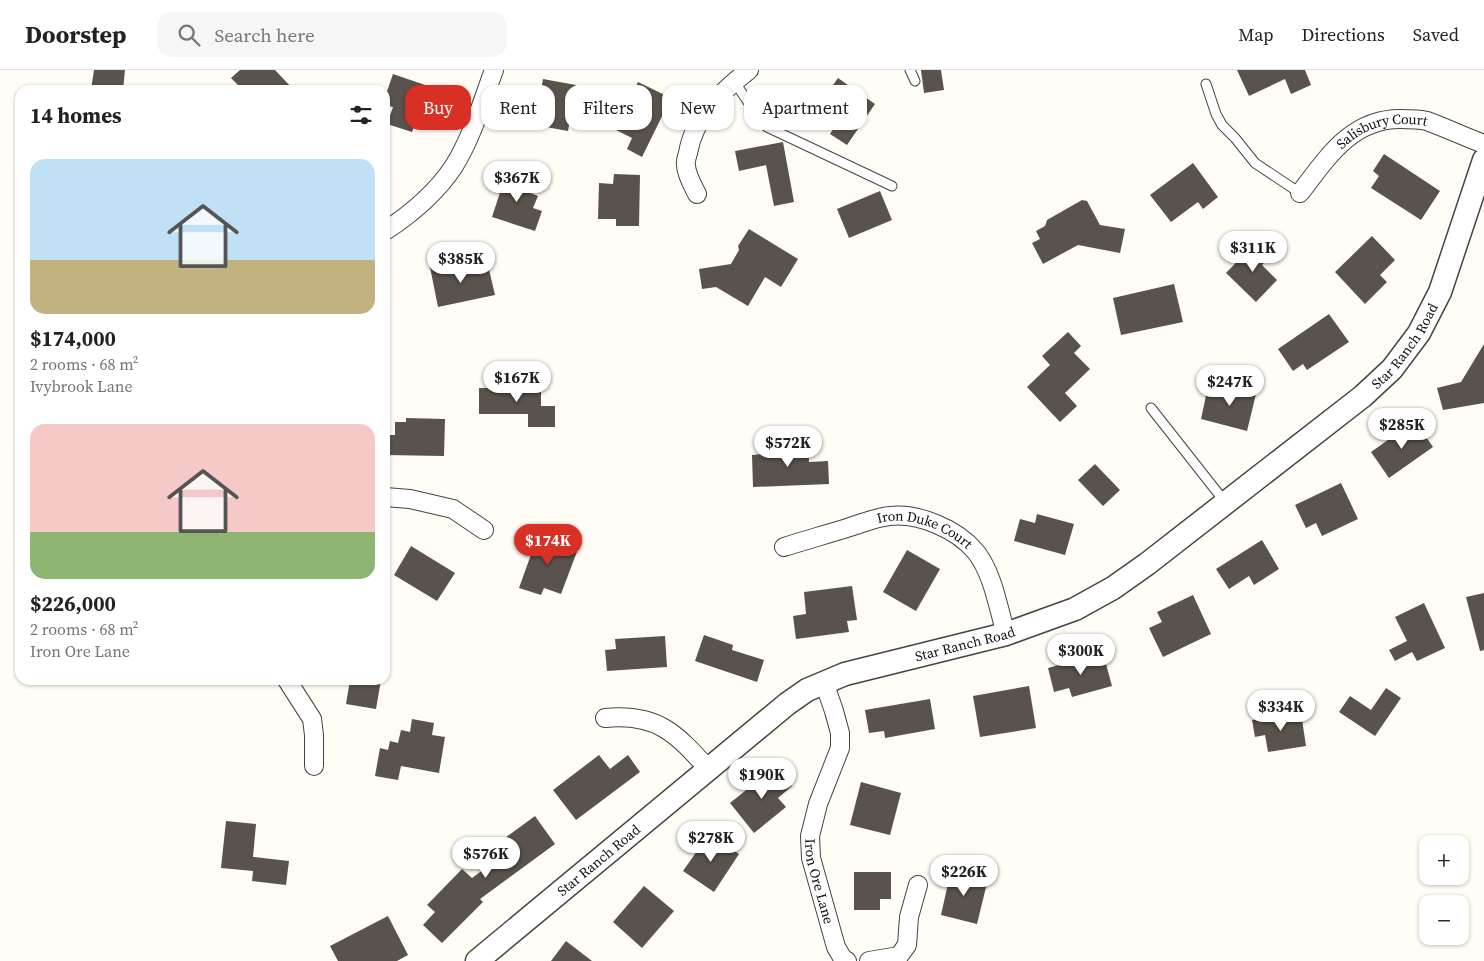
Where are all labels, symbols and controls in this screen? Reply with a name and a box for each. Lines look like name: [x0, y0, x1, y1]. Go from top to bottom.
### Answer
search box: [157, 12, 507, 57]
text: Doorstep: [25, 18, 127, 51]
icon: search: [175, 21, 203, 49]
text: Search here: [215, 22, 315, 48]
text: Map: [1238, 22, 1274, 47]
text: Directions: [1302, 22, 1385, 47]
text: Saved: [1413, 22, 1459, 47]
chip: Buy: [405, 85, 471, 130]
chip: Rent: [481, 85, 555, 130]
chip: Filters: [565, 85, 652, 130]
chip: New: [662, 85, 734, 130]
chip: Apartment: [744, 85, 867, 130]
text: 14 homes: [30, 101, 122, 130]
icon: filters: [347, 101, 375, 129]
street label: Salisbury Court: [1332, 109, 1430, 153]
pin: $367K: [482, 160, 552, 203]
text: $367K: [494, 166, 540, 188]
icon: home: [158, 191, 248, 281]
pin: $311K: [1218, 230, 1288, 273]
text: $311K: [1230, 236, 1276, 258]
pin: $385K: [426, 242, 496, 284]
text: $385K: [438, 247, 484, 269]
street label: Star Ranch Road: [1367, 300, 1443, 394]
text: $174,000: [30, 324, 116, 353]
text: 2 rooms · 68 m²: [30, 353, 138, 375]
pin: $167K: [482, 360, 552, 403]
pin: $247K: [1195, 364, 1265, 407]
text: $167K: [494, 366, 540, 388]
text: $247K: [1207, 370, 1253, 392]
text: Ivybrook Lane: [30, 375, 133, 397]
pin: $285K: [1367, 408, 1437, 450]
text: $285K: [1379, 413, 1425, 435]
pin: $572K: [753, 426, 823, 468]
text: $572K: [765, 431, 811, 453]
icon: home: [158, 456, 248, 546]
street label: Iron Duke Court: [875, 506, 978, 554]
pin: $174K: [513, 524, 583, 566]
text: $174K: [525, 529, 571, 551]
text: $226,000: [30, 589, 116, 618]
text: 2 rooms · 68 m²: [30, 618, 138, 640]
street label: Star Ranch Road: [913, 621, 1018, 666]
pin: $300K: [1046, 634, 1116, 676]
text: $300K: [1058, 639, 1104, 661]
text: Iron Ore Lane: [30, 640, 130, 662]
pin: $334K: [1246, 690, 1316, 732]
text: $334K: [1258, 695, 1304, 717]
pin: $190K: [727, 758, 797, 800]
text: $190K: [739, 763, 785, 785]
street label: Star Ranch Road: [553, 820, 645, 901]
pin: $278K: [676, 820, 746, 863]
text: $278K: [688, 826, 734, 848]
map controls: [1419, 835, 1469, 945]
button: +: [1419, 835, 1469, 885]
pin: $576K: [451, 836, 521, 879]
street label: Iron Ore Lane: [800, 838, 839, 926]
text: $576K: [463, 842, 509, 864]
pin: $226K: [929, 854, 999, 897]
text: $226K: [941, 860, 987, 882]
button: −: [1419, 895, 1469, 945]

